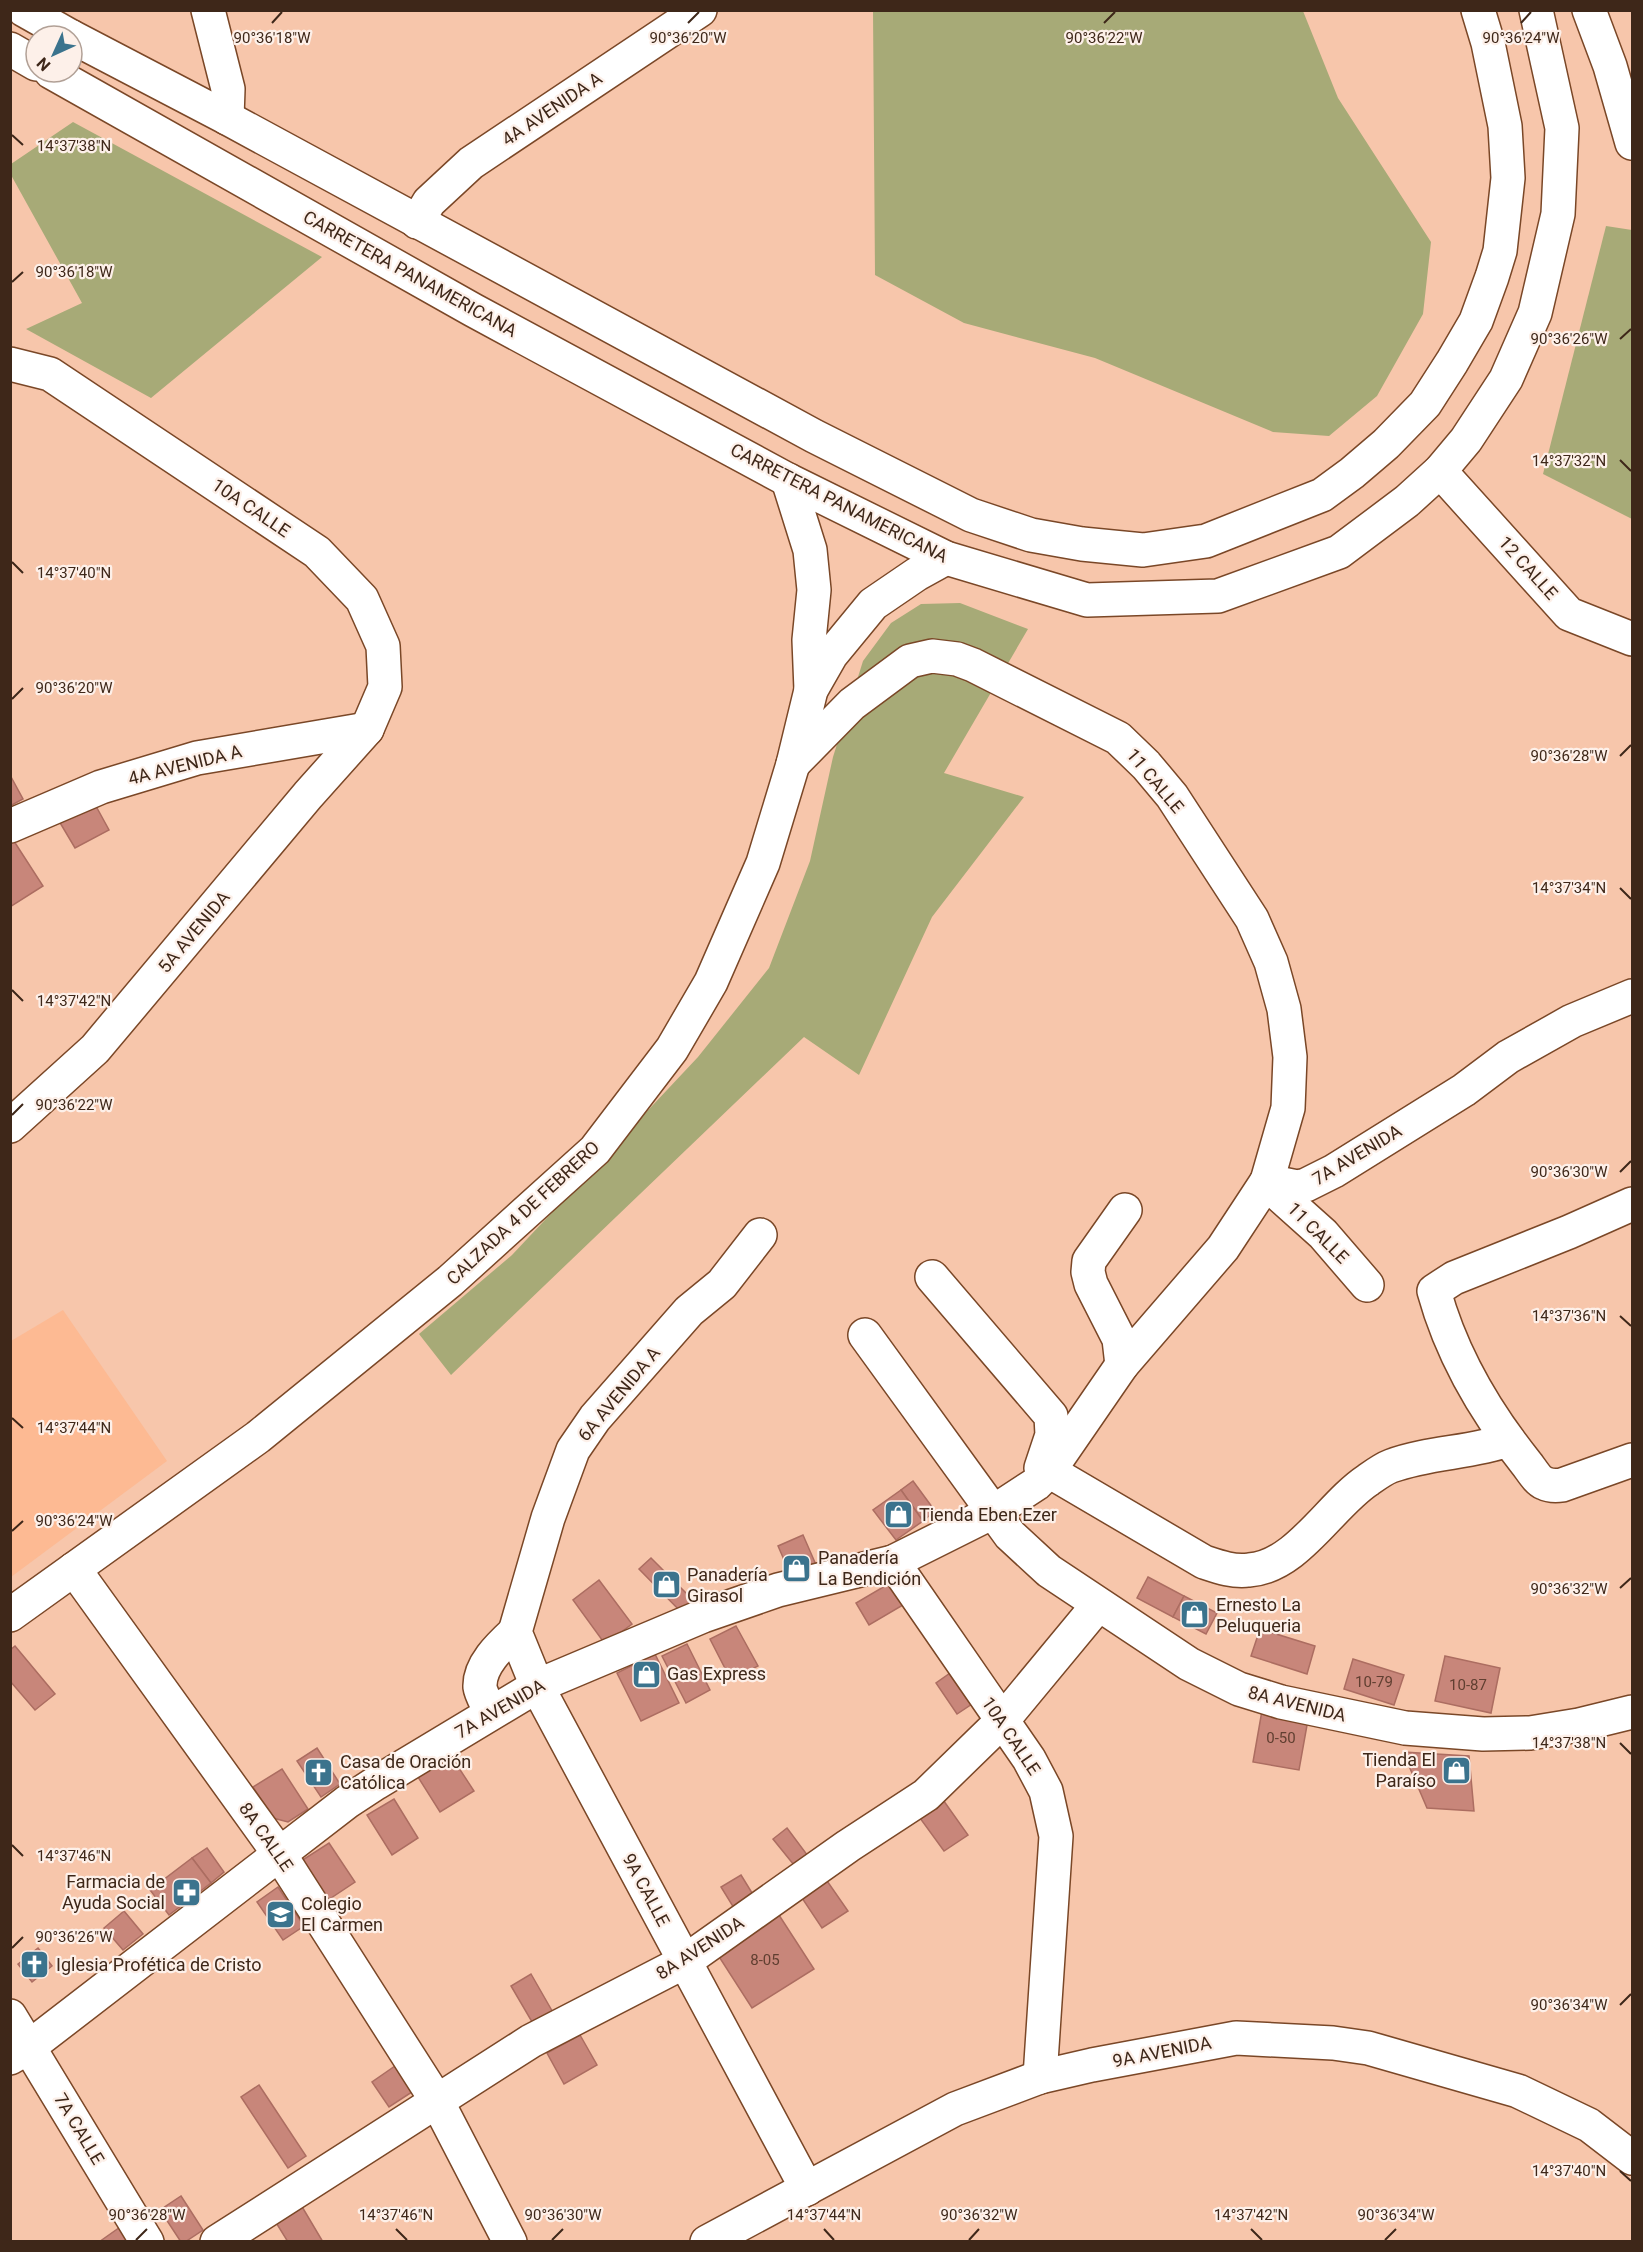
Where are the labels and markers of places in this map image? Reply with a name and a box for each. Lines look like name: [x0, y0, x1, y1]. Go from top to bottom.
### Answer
shop icon: Tienda Eben Ezer: [882, 1499, 914, 1531]
place label: Tienda Eben Ezer: [919, 1504, 1057, 1525]
place label: Panadería La Bendición: [818, 1547, 921, 1589]
shop icon: Panadería La Bendición: [781, 1552, 813, 1584]
place label: Panadería Girasol: [687, 1564, 768, 1606]
shop icon: Panadería Girasol: [650, 1569, 682, 1601]
place label: Ernesto La Peluqueria: [1216, 1594, 1301, 1636]
shop icon: Ernesto La Peluqueria: [1179, 1599, 1211, 1631]
shop icon: Gas Express: [630, 1658, 662, 1690]
place label: Gas Express: [667, 1663, 766, 1684]
place label: Tienda El Paraíso: [1362, 1749, 1436, 1791]
place label: Casa de Oración Católica: [340, 1751, 471, 1793]
shop icon: Tienda El Paraíso: [1441, 1754, 1473, 1786]
church icon: Casa de Oración Católica: [303, 1756, 335, 1788]
place label: Farmacia de Ayuda Social: [62, 1871, 165, 1913]
pharmacy icon: Farmacia de Ayuda Social: [170, 1876, 202, 1908]
place label: Colegio El Carmen: [301, 1893, 383, 1935]
school or university icon: Colegio El Carmen: [264, 1898, 296, 1930]
church icon: Iglesia Profética de Cristo: [19, 1949, 51, 1981]
place label: Iglesia Profética de Cristo: [56, 1954, 262, 1975]

